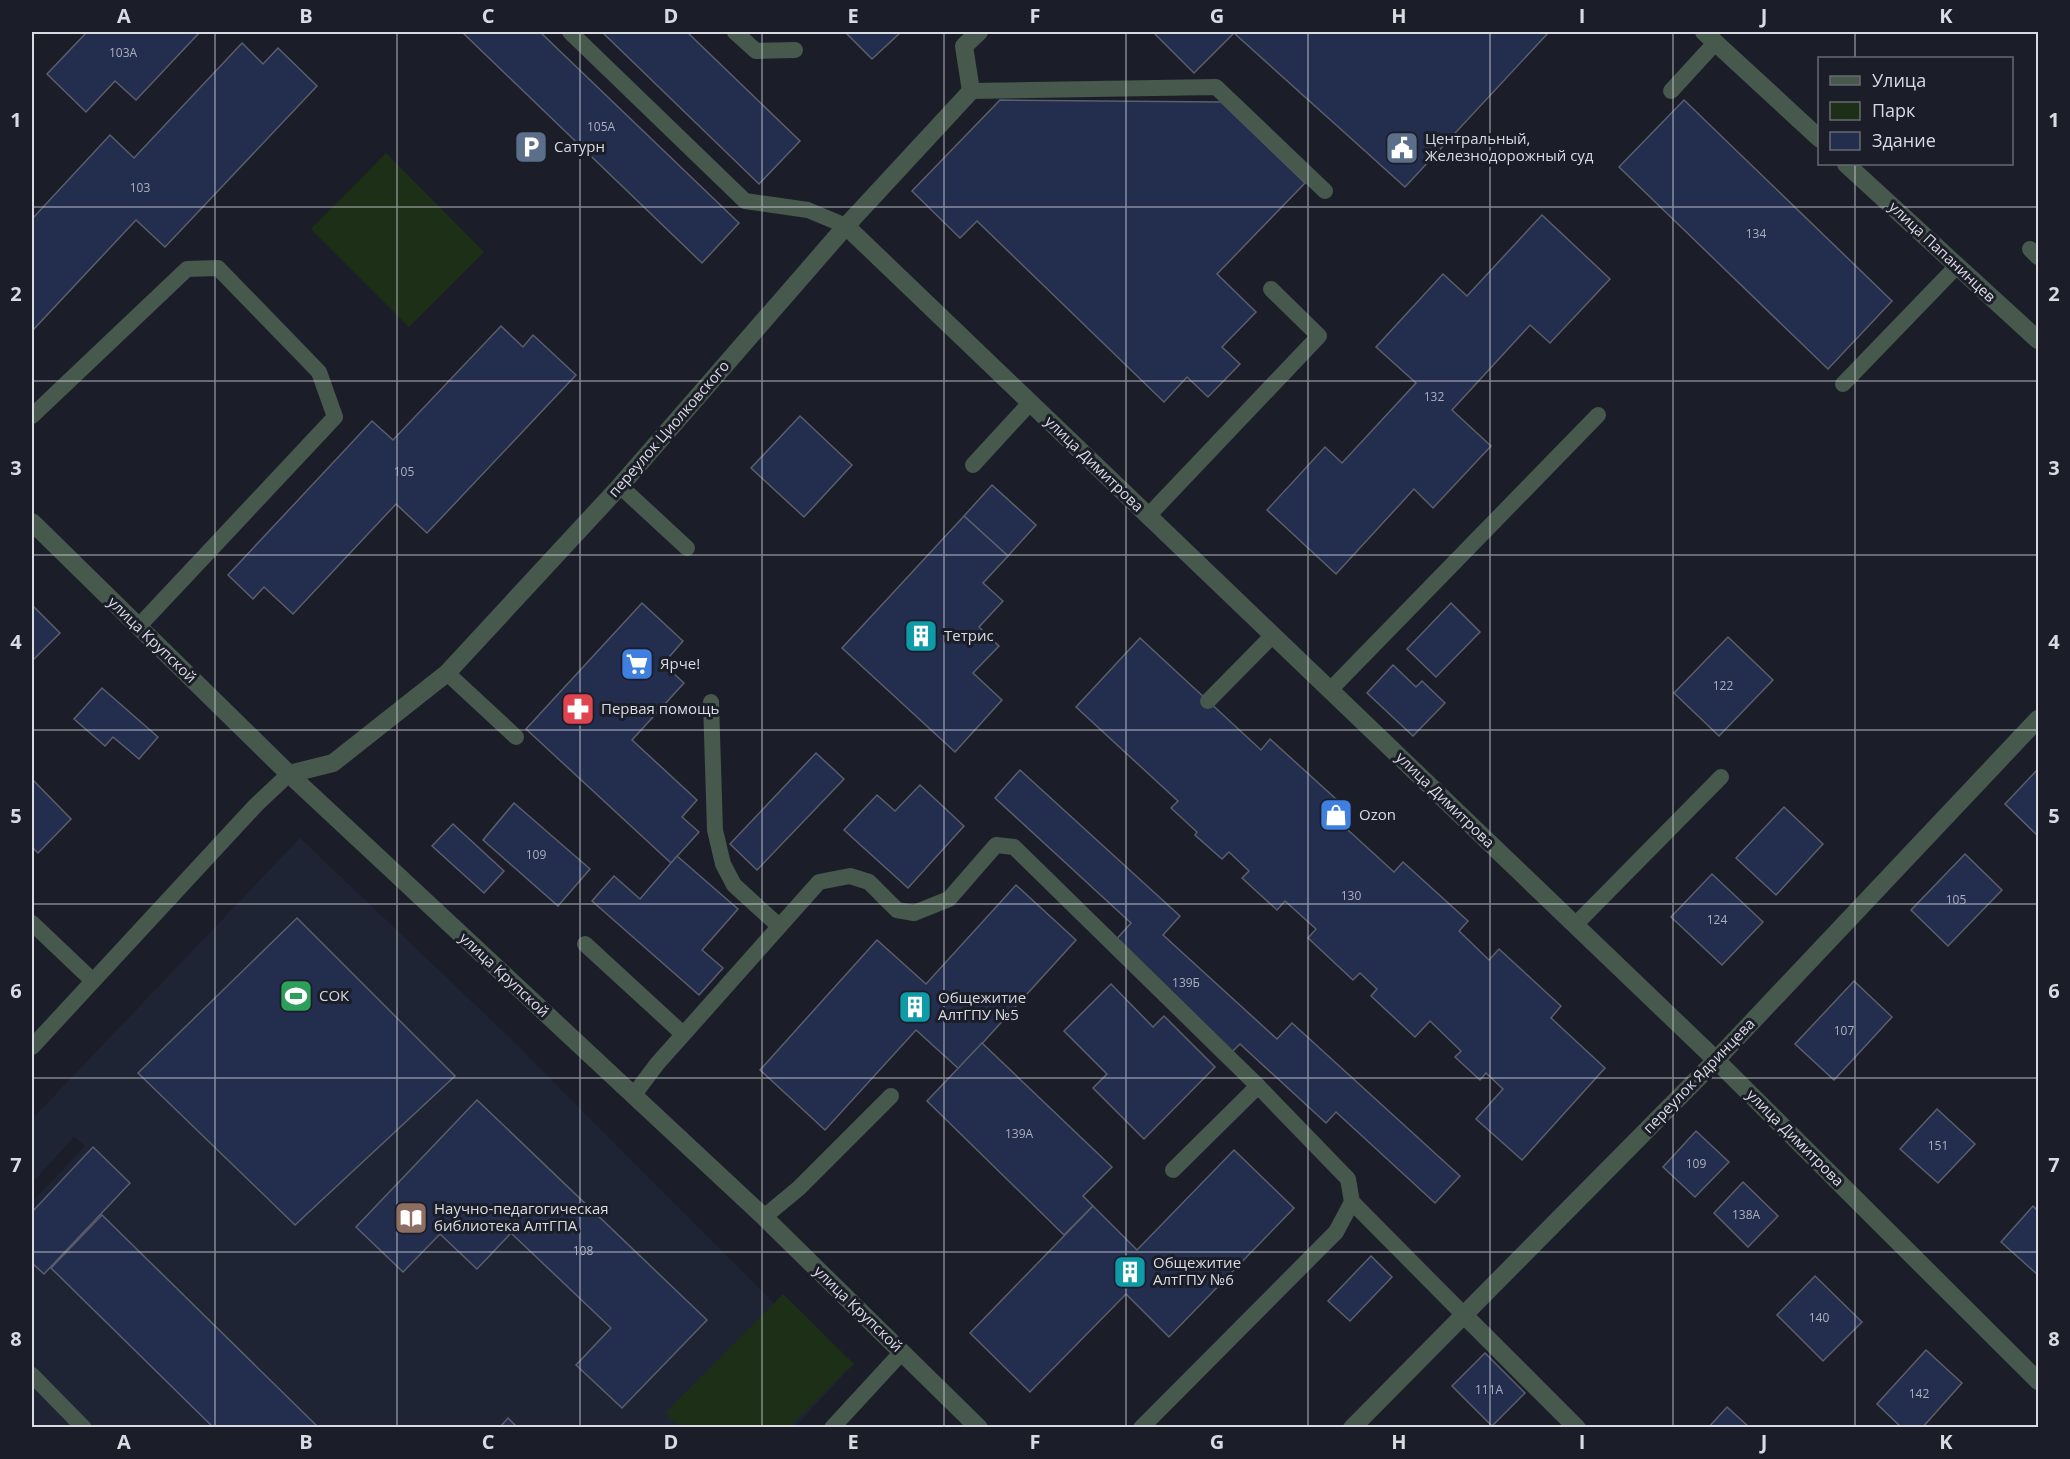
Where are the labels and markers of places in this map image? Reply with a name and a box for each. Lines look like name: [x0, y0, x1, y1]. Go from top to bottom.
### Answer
place label: Центральный, Железнодорожный суд: [1425, 128, 1594, 165]
parking icon: Сатурн: [513, 129, 549, 165]
public building icon: Центральный, Железнодорожный суд: [1384, 130, 1420, 166]
place label: Сатурн: [554, 136, 605, 156]
building icon: Тетрис: [903, 618, 939, 654]
place label: Тетрис: [944, 625, 994, 645]
supermarket icon: Ярче!: [619, 646, 655, 682]
place label: Ярче!: [660, 653, 700, 673]
pharmacy icon: Первая помощь: [560, 691, 596, 727]
place label: Первая помощь: [601, 698, 719, 718]
shop icon: Ozon: [1318, 797, 1354, 833]
place label: Ozon: [1359, 804, 1396, 824]
sports icon: СОК: [278, 978, 314, 1014]
place label: СОК: [319, 985, 350, 1005]
place label: Общежитие АлтГПУ №5: [938, 987, 1026, 1024]
building icon: Общежитие АлтГПУ №5: [897, 989, 933, 1025]
place label: Научно-педагогическая библиотека АлтГПА: [434, 1198, 609, 1235]
library icon: Научно-педагогическая библиотека АлтГПА: [393, 1200, 429, 1236]
place label: Общежитие АлтГПУ №6: [1153, 1252, 1241, 1289]
building icon: Общежитие АлтГПУ №6: [1112, 1254, 1148, 1290]

